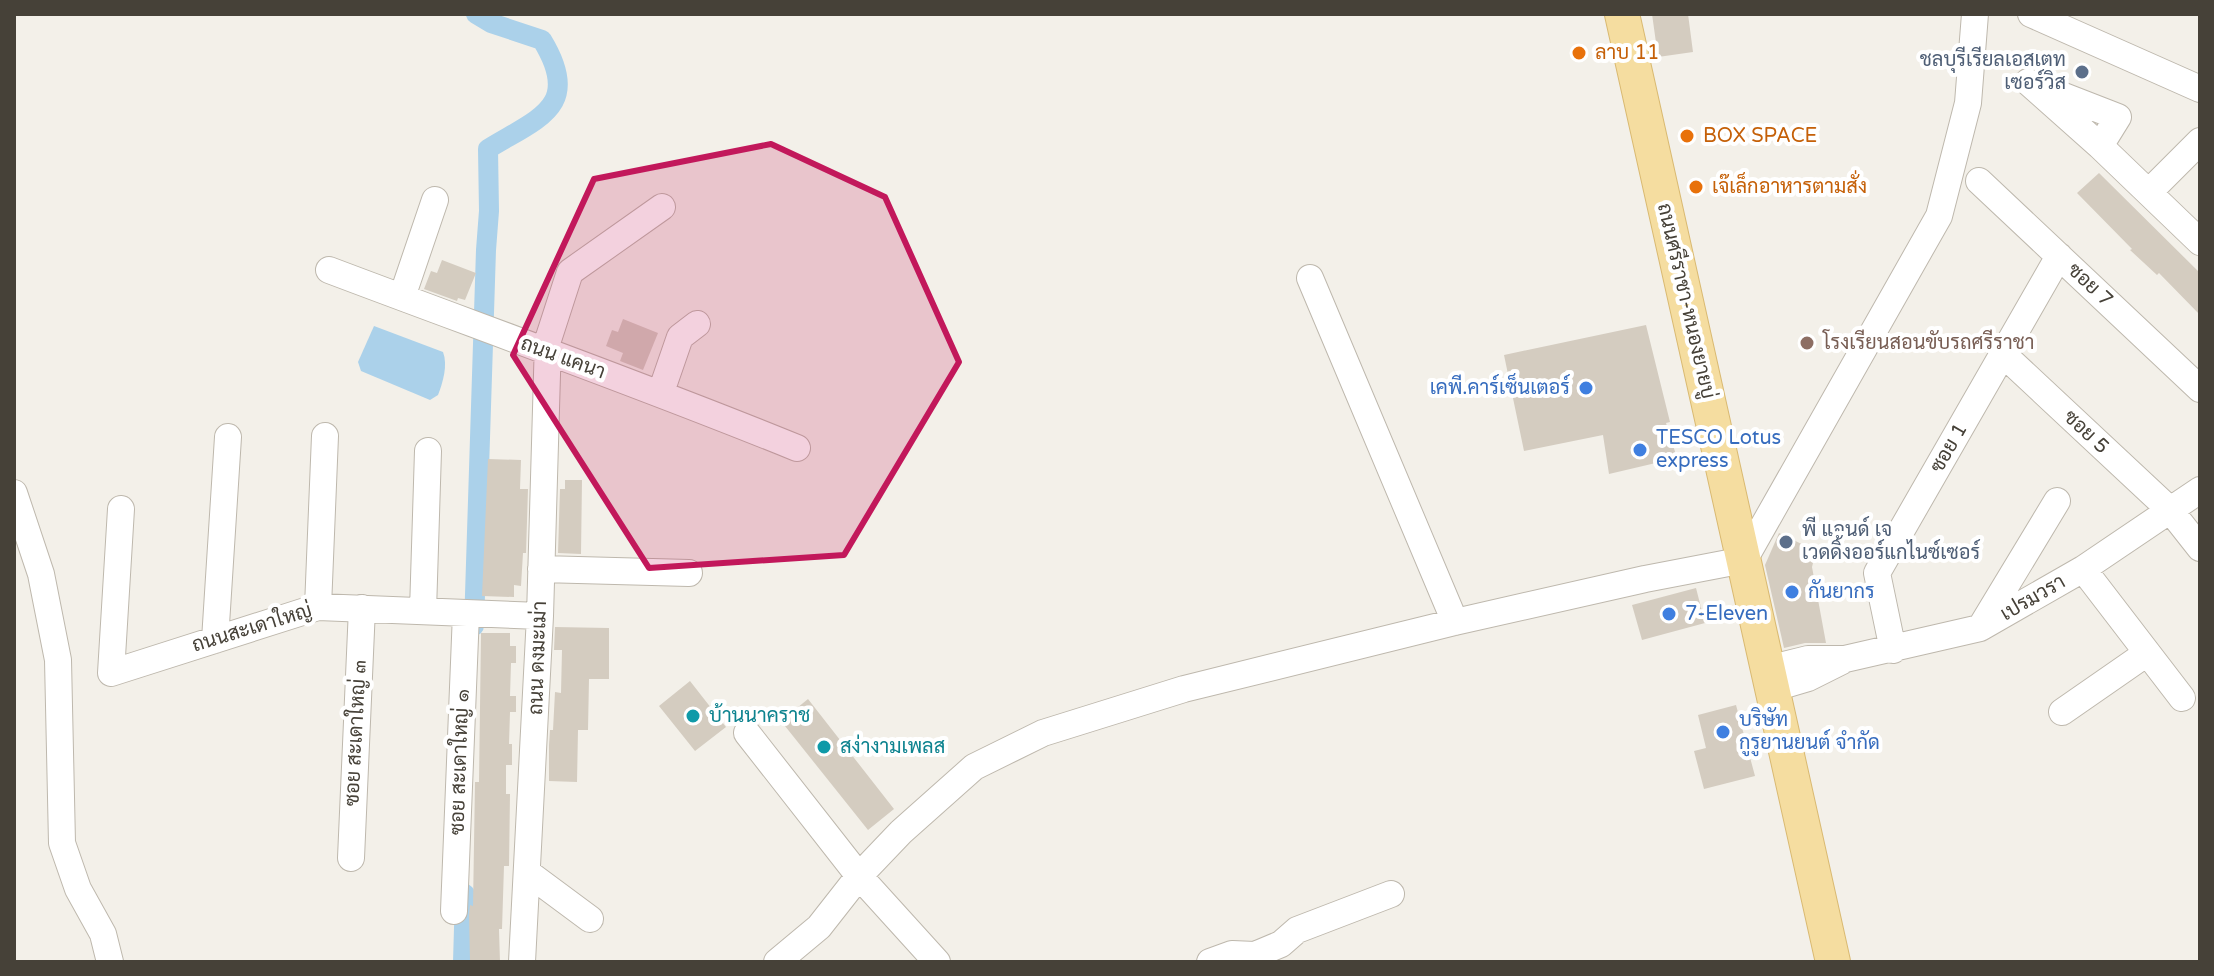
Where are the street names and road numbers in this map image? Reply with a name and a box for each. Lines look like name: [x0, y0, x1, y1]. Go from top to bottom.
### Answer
street label: ถนนศรีราชา-หนองยายบู่: [1650, 200, 1722, 402]
street label: ซอย 7: [2062, 258, 2118, 312]
street label: ถนน แคนา: [517, 332, 609, 384]
street label: ซอย 5: [2058, 405, 2114, 459]
street label: ซอย 1: [1925, 419, 1973, 477]
street label: เปรมวรา: [1996, 570, 2070, 626]
street label: ถนนสะเดาใหญ่: [189, 596, 315, 658]
street label: ถนน ดงมะเม่า: [523, 600, 552, 716]
street label: ซอย สะเดาใหญ่ ๓: [338, 659, 372, 807]
street label: ซอย สะเดาใหญ่ ๑: [443, 688, 475, 836]

